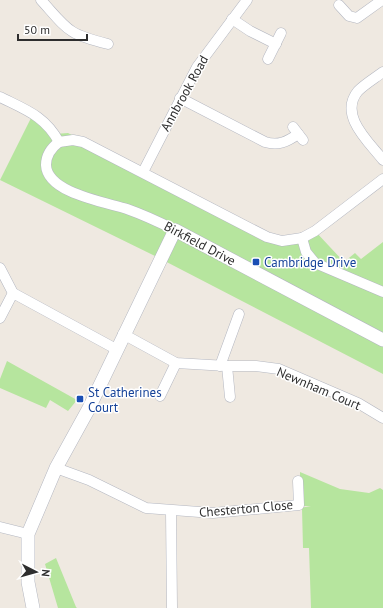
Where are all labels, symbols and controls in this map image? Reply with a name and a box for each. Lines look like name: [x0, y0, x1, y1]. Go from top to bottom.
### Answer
scale bar: [18, 16, 87, 42]
text: 50 m: [24, 22, 50, 37]
street label: Annbrook Road: [157, 52, 212, 134]
street label: Birkfield Drive: [161, 217, 239, 269]
place label: Cambridge Drive: [264, 254, 356, 271]
marker: Cambridge Drive: [251, 257, 261, 267]
street label: Newnham Court: [274, 363, 364, 414]
place label: St Catherines Court: [88, 384, 162, 416]
marker: St Catherines Court: [75, 394, 85, 404]
street label: Chesterton Close: [198, 496, 294, 521]
north arrow: [16, 552, 56, 592]
text: N: [39, 569, 53, 577]

